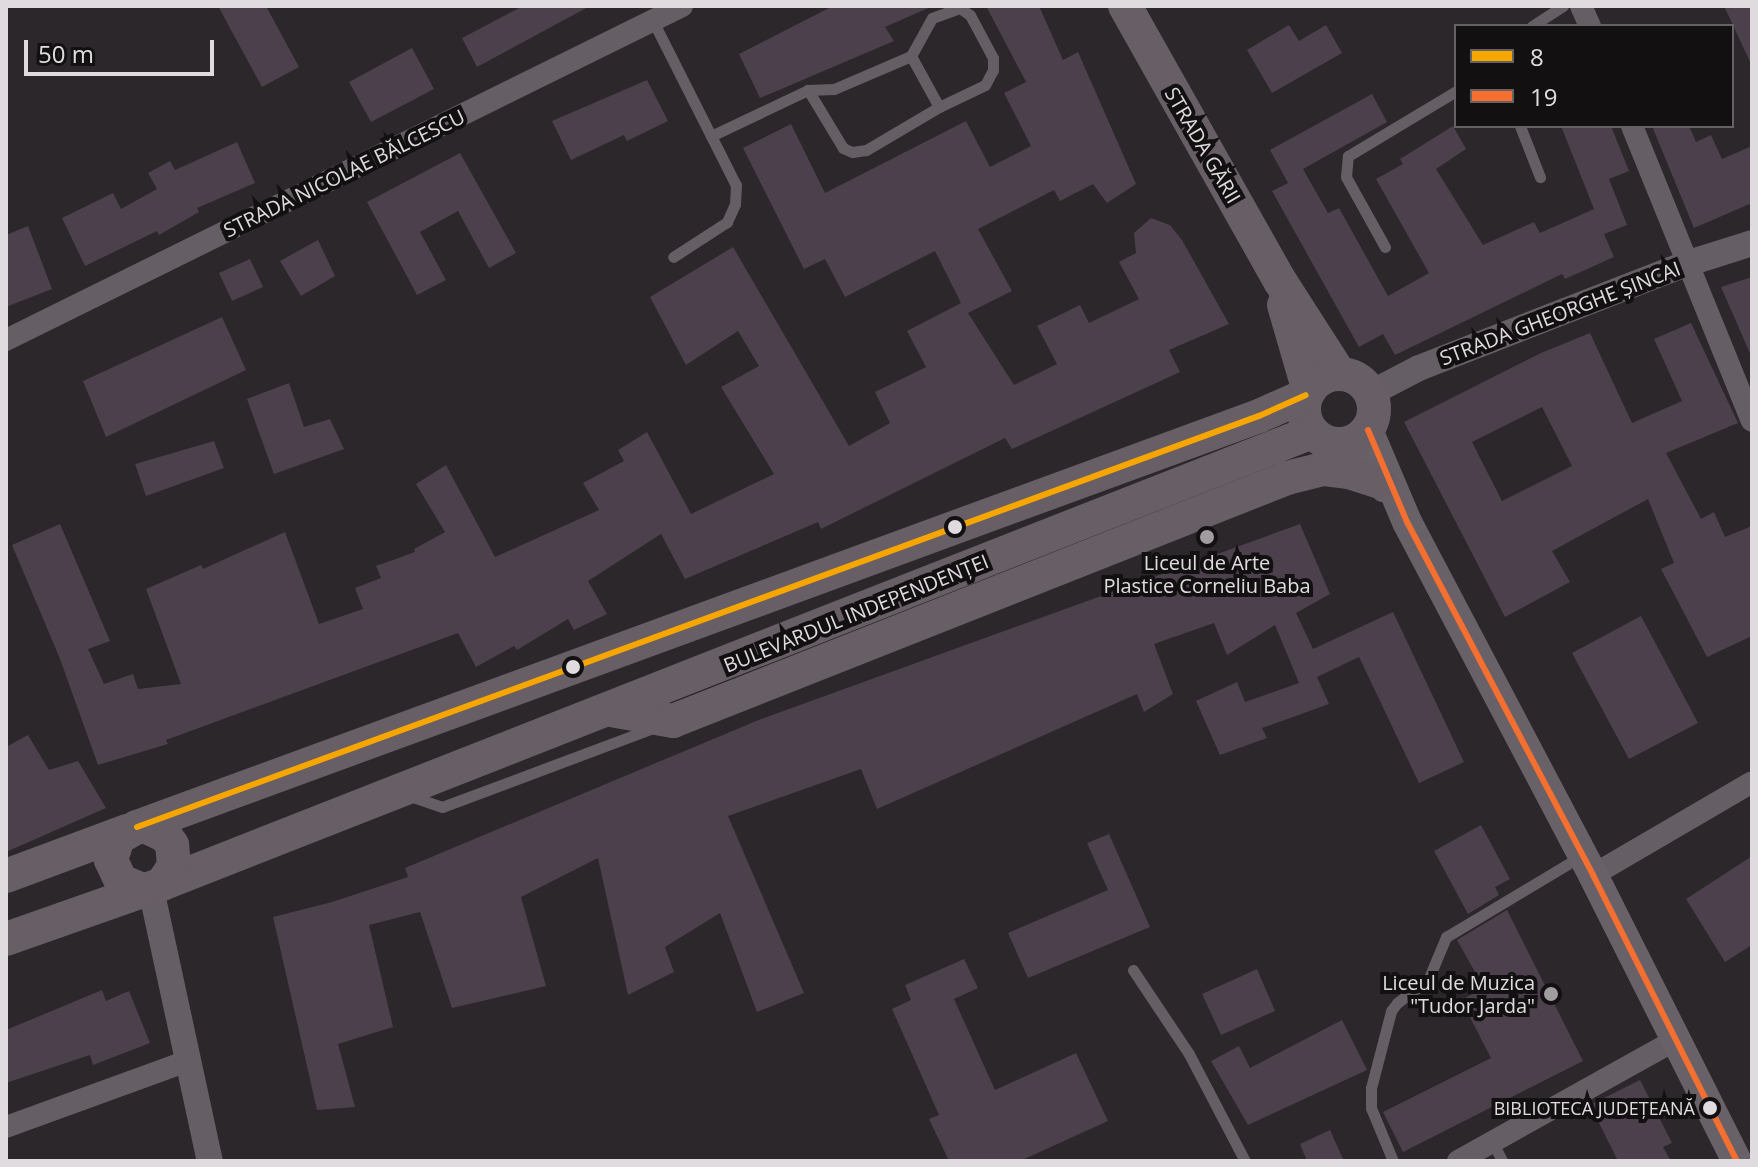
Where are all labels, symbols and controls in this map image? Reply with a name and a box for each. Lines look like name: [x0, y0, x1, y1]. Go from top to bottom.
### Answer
scale bar: [28, 24, 218, 74]
legend: [1454, 24, 1734, 128]
text: 50 m: [38, 37, 94, 70]
text: 8: [1530, 40, 1544, 73]
text: 19: [1530, 80, 1557, 113]
street label: STRADA GĂRII: [1160, 83, 1246, 207]
street label: STRADA NICOLAE BĂLCESCU: [219, 104, 469, 242]
street label: STRADA GHEORGHE ȘINCAI: [1436, 256, 1684, 370]
unlabelled marker: [947, 519, 963, 535]
marker: Liceul de Arte Plastice Corneliu Baba: [1198, 528, 1216, 546]
street label: BULEVARDUL INDEPENDENȚEI: [720, 549, 992, 677]
place label: Liceul de Arte Plastice Corneliu Baba: [1103, 550, 1311, 597]
unlabelled marker: [565, 659, 581, 675]
place label: Liceul de Muzica "Tudor Jarda": [1382, 970, 1535, 1017]
marker: Liceul de Muzica "Tudor Jarda": [1542, 985, 1560, 1003]
place label: BIBLIOTECA JUDEȚEANĂ: [1494, 1097, 1695, 1119]
marker: BIBLIOTECA JUDEȚEANĂ: [1702, 1100, 1718, 1116]

